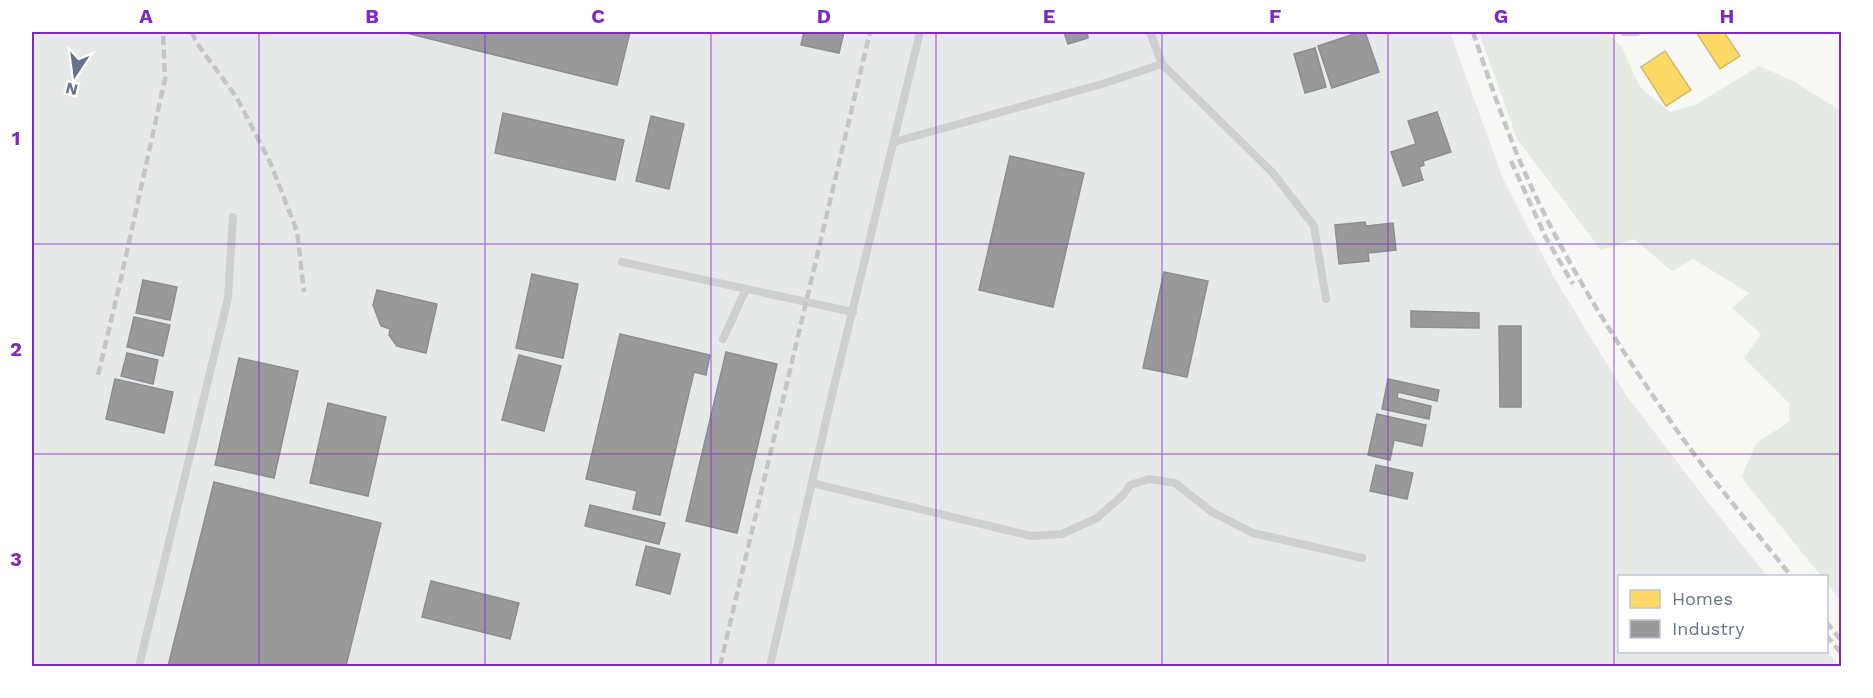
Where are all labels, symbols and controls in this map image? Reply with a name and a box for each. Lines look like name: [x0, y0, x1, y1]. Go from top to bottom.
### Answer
text: A: [139, 4, 153, 28]
text: B: [365, 4, 379, 28]
text: C: [591, 4, 605, 28]
text: D: [817, 4, 831, 28]
text: E: [1043, 4, 1055, 28]
text: F: [1269, 4, 1281, 28]
text: G: [1494, 4, 1508, 28]
text: H: [1720, 4, 1734, 28]
north arrow: [45, 45, 105, 105]
text: N: [64, 79, 80, 100]
text: 1: [12, 126, 20, 150]
text: 2: [10, 337, 22, 361]
text: 3: [10, 547, 22, 571]
legend: [1618, 575, 1828, 653]
text: Homes: [1672, 588, 1733, 609]
text: Industry: [1672, 618, 1745, 639]

